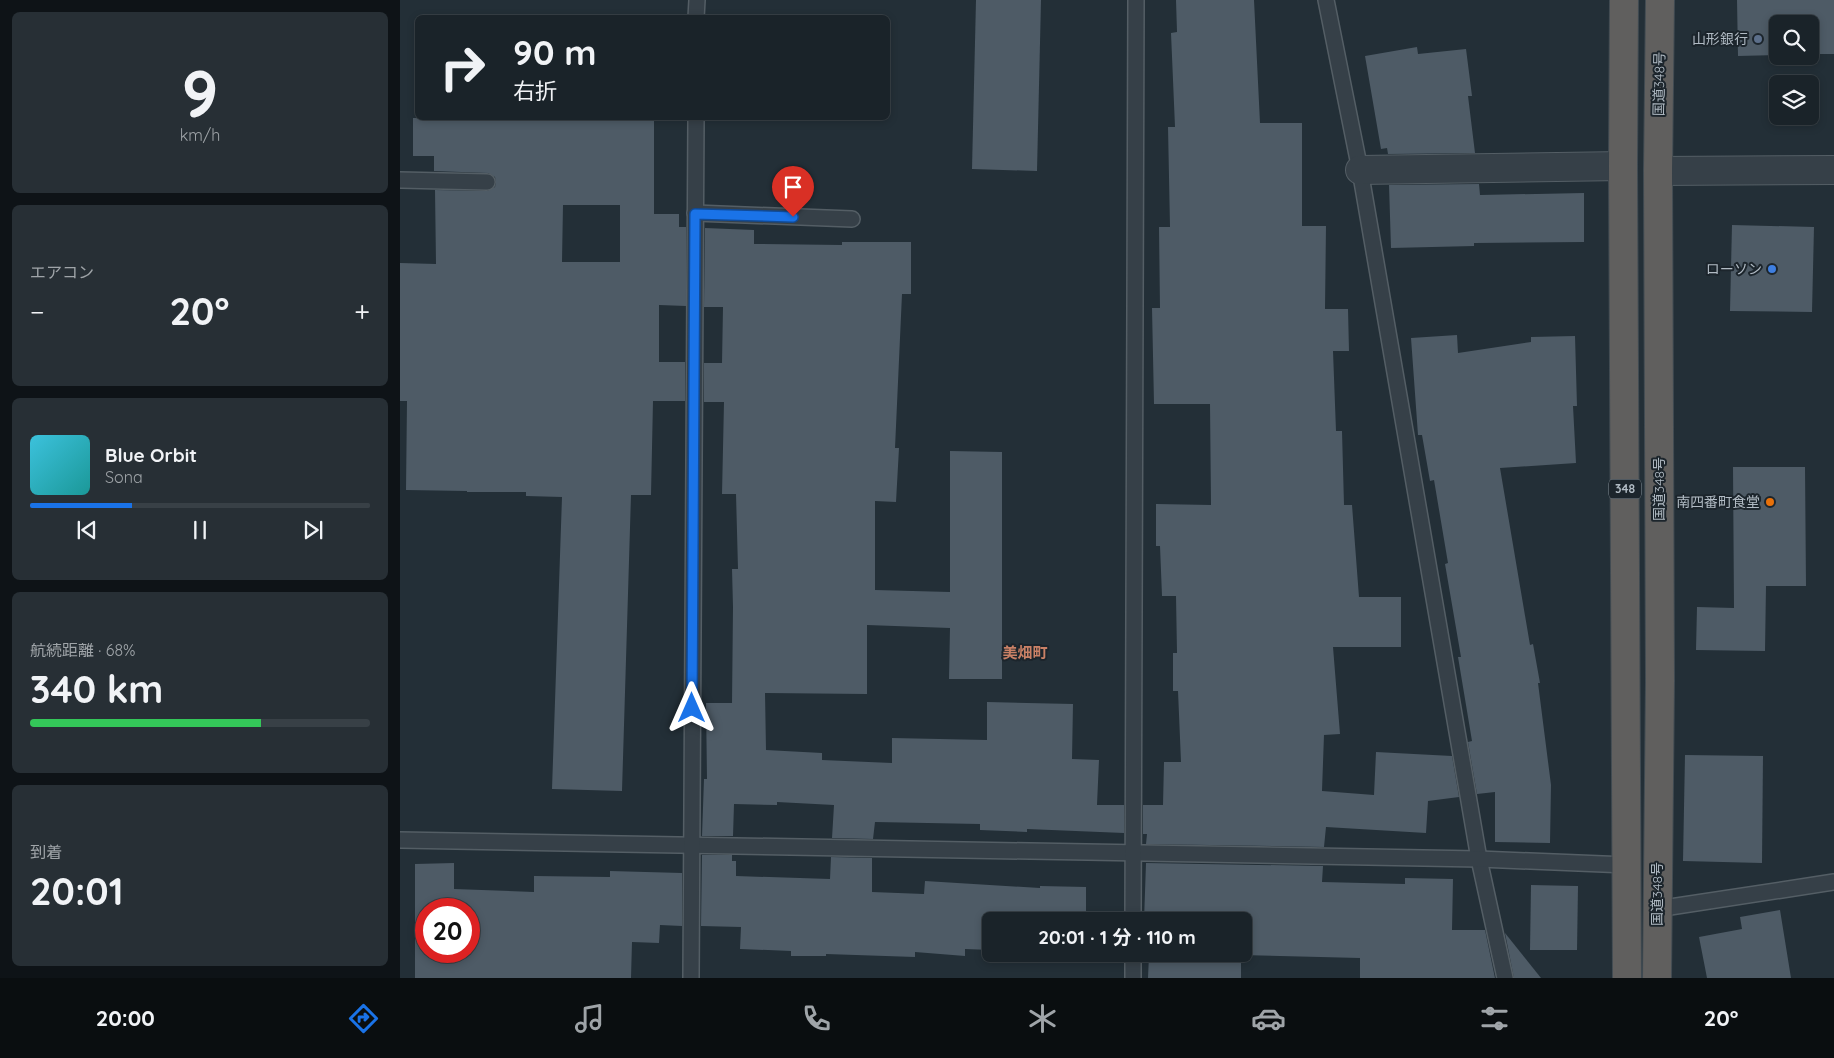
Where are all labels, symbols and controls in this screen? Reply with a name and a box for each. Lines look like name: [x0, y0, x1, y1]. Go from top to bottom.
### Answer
map controls: [1769, 15, 1819, 125]
button: search: [1769, 15, 1819, 65]
text: 90 m: [513, 30, 596, 74]
place label: 山形銀行: [1692, 30, 1748, 48]
marker: 山形銀行: [1752, 33, 1764, 45]
icon: right: [430, 35, 495, 100]
text: 9: [182, 52, 218, 133]
street label: 国道348号: [1649, 52, 1669, 116]
button: layers: [1769, 75, 1819, 125]
text: 右折: [513, 77, 557, 105]
text: km/h: [180, 125, 220, 145]
pin: [772, 166, 814, 217]
icon: arrive: [779, 173, 807, 201]
place label: ローソン: [1706, 260, 1762, 278]
text: エアコン: [30, 262, 94, 282]
marker: ローソン: [1766, 263, 1778, 275]
text: 20°: [169, 287, 229, 335]
text: −: [30, 294, 45, 329]
text: +: [354, 294, 370, 329]
text: Blue Orbit: [105, 443, 197, 467]
street label: 国道348号: [1650, 457, 1668, 521]
text: Sona: [105, 467, 143, 487]
road number: 348: [1609, 479, 1641, 498]
place label: 南四番町食堂: [1676, 493, 1760, 511]
marker: 南四番町食堂: [1764, 496, 1776, 508]
icon: previous: [73, 516, 101, 544]
icon: pause: [186, 516, 214, 544]
icon: next: [299, 516, 327, 544]
text: 航続距離 · 68%: [30, 640, 136, 660]
district label: 美畑町: [1002, 643, 1048, 662]
text: 340 km: [30, 665, 163, 713]
position arrow: [665, 681, 717, 733]
text: 到着: [30, 842, 62, 862]
street label: 国道348号: [1648, 862, 1666, 926]
text: 20:01: [30, 867, 123, 915]
speed limit sign: 20: [415, 898, 480, 963]
text: 20:01 · 1 分 · 110 m: [1038, 925, 1196, 949]
icon: directions: [346, 1001, 381, 1036]
icon: music: [572, 1001, 607, 1036]
icon: phone: [799, 1001, 834, 1036]
icon: climate: [1025, 1001, 1060, 1036]
icon: car: [1251, 1001, 1286, 1036]
icon: filters: [1477, 1001, 1512, 1036]
text: 20:00: [96, 1004, 155, 1032]
text: 20°: [1704, 1004, 1738, 1032]

